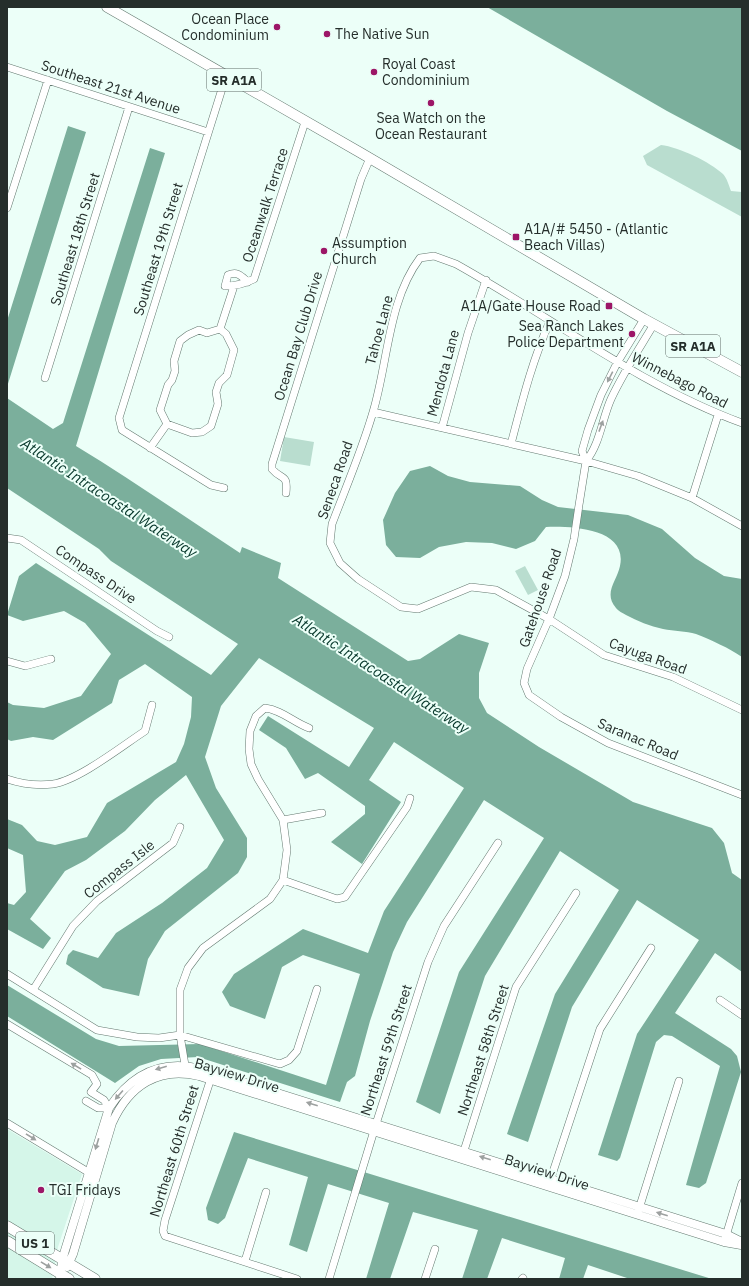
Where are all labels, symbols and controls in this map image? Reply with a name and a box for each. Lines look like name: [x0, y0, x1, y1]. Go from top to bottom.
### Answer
place label: Ocean Place Condominium: [181, 10, 269, 44]
marker: Ocean Place Condominium: [272, 22, 282, 32]
place label: The Native Sun: [335, 25, 430, 43]
marker: The Native Sun: [322, 29, 332, 39]
place label: Royal Coast Condominium: [382, 55, 470, 89]
street label: Southeast 21st Avenue: [39, 56, 183, 118]
marker: Royal Coast Condominium: [369, 67, 379, 77]
road number: SR A1A: [207, 69, 261, 91]
marker: Sea Watch on the Ocean Restaurant: [426, 98, 436, 108]
place label: Sea Watch on the Ocean Restaurant: [375, 109, 487, 143]
street label: Oceanwalk Terrace: [238, 145, 292, 265]
street label: Southeast 18th Street: [46, 170, 104, 308]
street label: Southeast 19th Street: [129, 180, 187, 318]
place label: A1A/# 5450 - (Atlantic Beach Villas): [524, 220, 668, 254]
marker: A1A/# 5450 - (Atlantic Beach Villas): [511, 232, 521, 242]
place label: Assumption Church: [332, 234, 407, 268]
marker: Assumption Church: [319, 246, 329, 256]
street label: Ocean Bay Club Drive: [270, 269, 326, 403]
street label: Tahoe Lane: [361, 293, 397, 367]
place label: A1A/Gate House Road: [461, 297, 601, 315]
marker: A1A/Gate House Road: [604, 301, 614, 311]
place label: Sea Ranch Lakes Police Department: [507, 317, 624, 351]
street label: Mendota Lane: [423, 327, 463, 418]
marker: Sea Ranch Lakes Police Department: [627, 329, 637, 339]
road number: SR A1A: [666, 335, 720, 357]
street label: Winnebago Road: [629, 348, 731, 412]
one-way arrow: [607, 371, 613, 383]
one-way arrow: [599, 419, 605, 431]
water label: Atlantic Intracoastal Waterway: [17, 433, 201, 562]
street label: Seneca Road: [313, 439, 357, 521]
street label: Compass Drive: [52, 540, 140, 608]
street label: Gatehouse Road: [515, 546, 565, 650]
water label: Atlantic Intracoastal Waterway: [289, 609, 473, 738]
street label: Cayuga Road: [607, 634, 689, 678]
street label: Saranac Road: [595, 714, 681, 764]
street label: Compass Isle: [80, 836, 158, 902]
street label: Northeast 59th Street: [356, 982, 416, 1118]
street label: Northeast 58th Street: [453, 982, 513, 1118]
street label: Bayview Drive: [192, 1054, 282, 1097]
one-way arrow: [70, 1062, 82, 1069]
one-way arrow: [154, 1065, 166, 1071]
street label: Northeast 60th Street: [145, 1083, 203, 1219]
one-way arrow: [114, 1090, 124, 1100]
one-way arrow: [305, 1101, 317, 1107]
one-way arrow: [25, 1134, 37, 1141]
one-way arrow: [94, 1139, 100, 1151]
street label: Bayview Drive: [502, 1150, 592, 1194]
one-way arrow: [479, 1155, 491, 1161]
place label: TGI Fridays: [49, 1181, 121, 1199]
marker: TGI Fridays: [36, 1185, 46, 1195]
one-way arrow: [656, 1211, 668, 1217]
road number: US 1: [16, 1232, 54, 1254]
one-way arrow: [41, 1261, 51, 1269]

